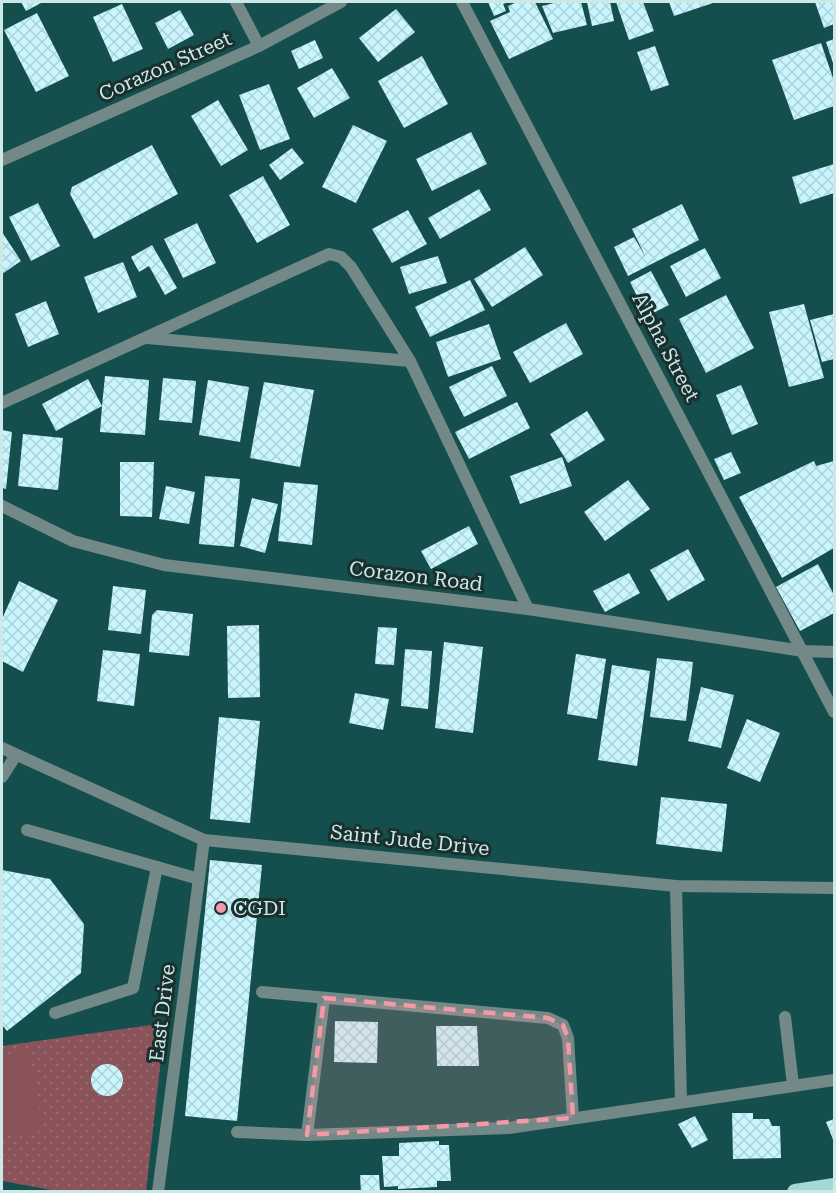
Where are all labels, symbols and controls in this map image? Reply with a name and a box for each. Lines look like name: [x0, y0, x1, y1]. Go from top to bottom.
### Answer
street label: Corazon Street: [95, 26, 235, 106]
street label: Alpha Street: [627, 289, 705, 406]
street label: Corazon Road: [348, 556, 484, 596]
street label: Saint Jude Drive: [329, 820, 491, 860]
place label: CGDI: [233, 896, 286, 920]
marker: CGDI: [214, 901, 228, 915]
street label: East Drive: [144, 963, 180, 1063]

